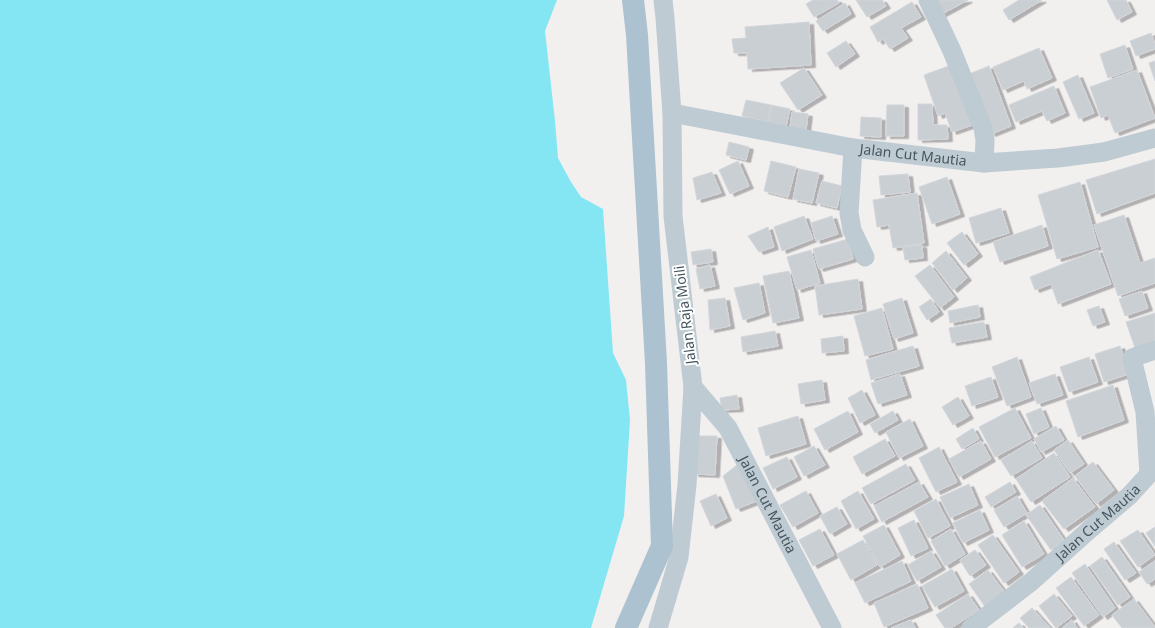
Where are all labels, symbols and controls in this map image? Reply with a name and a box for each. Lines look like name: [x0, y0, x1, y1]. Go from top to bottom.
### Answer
street label: Jalan Cut Mautia: [857, 139, 968, 170]
street label: Jalan Raja Moili: [669, 265, 700, 367]
street label: Jalan Cut Mautia: [734, 450, 801, 556]
street label: Jalan Cut Mautia: [1049, 480, 1144, 566]

